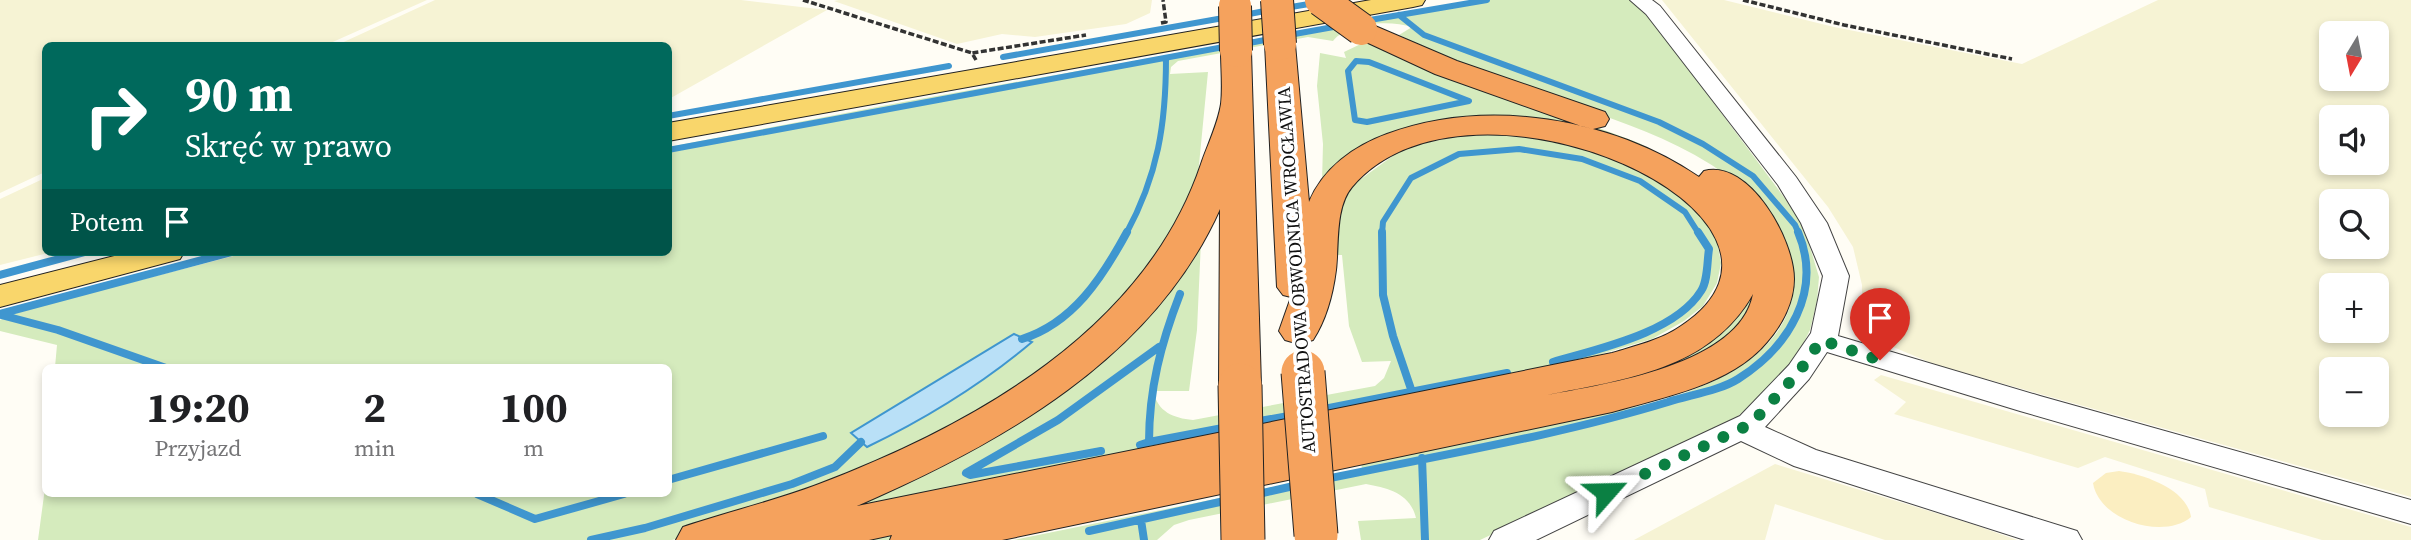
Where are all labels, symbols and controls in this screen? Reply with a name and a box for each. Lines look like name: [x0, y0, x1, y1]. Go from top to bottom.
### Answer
north arrow: [2319, 21, 2389, 91]
map controls: [2319, 21, 2389, 427]
text: 90 m: [185, 60, 293, 127]
icon: right: [70, 70, 161, 161]
street label: AUTOSTRADOWA OBWODNICA WROCŁAWIA: [1271, 86, 1321, 454]
button: sound: [2319, 105, 2389, 175]
text: Skręć w prawo: [185, 124, 392, 168]
button: search: [2319, 189, 2389, 259]
icon: arrive: [158, 203, 196, 241]
text: Potem: [70, 204, 144, 240]
button: +: [2319, 273, 2389, 343]
pin: [1850, 288, 1910, 360]
icon: arrive: [1861, 299, 1899, 337]
button: −: [2319, 357, 2389, 427]
text: 19:20: [146, 378, 250, 436]
text: 2: [363, 378, 386, 436]
text: 100: [500, 378, 568, 436]
text: Przyjazd: [154, 432, 241, 464]
text: min: [354, 432, 395, 464]
text: m: [523, 432, 544, 464]
position arrow: [1569, 455, 1643, 529]

